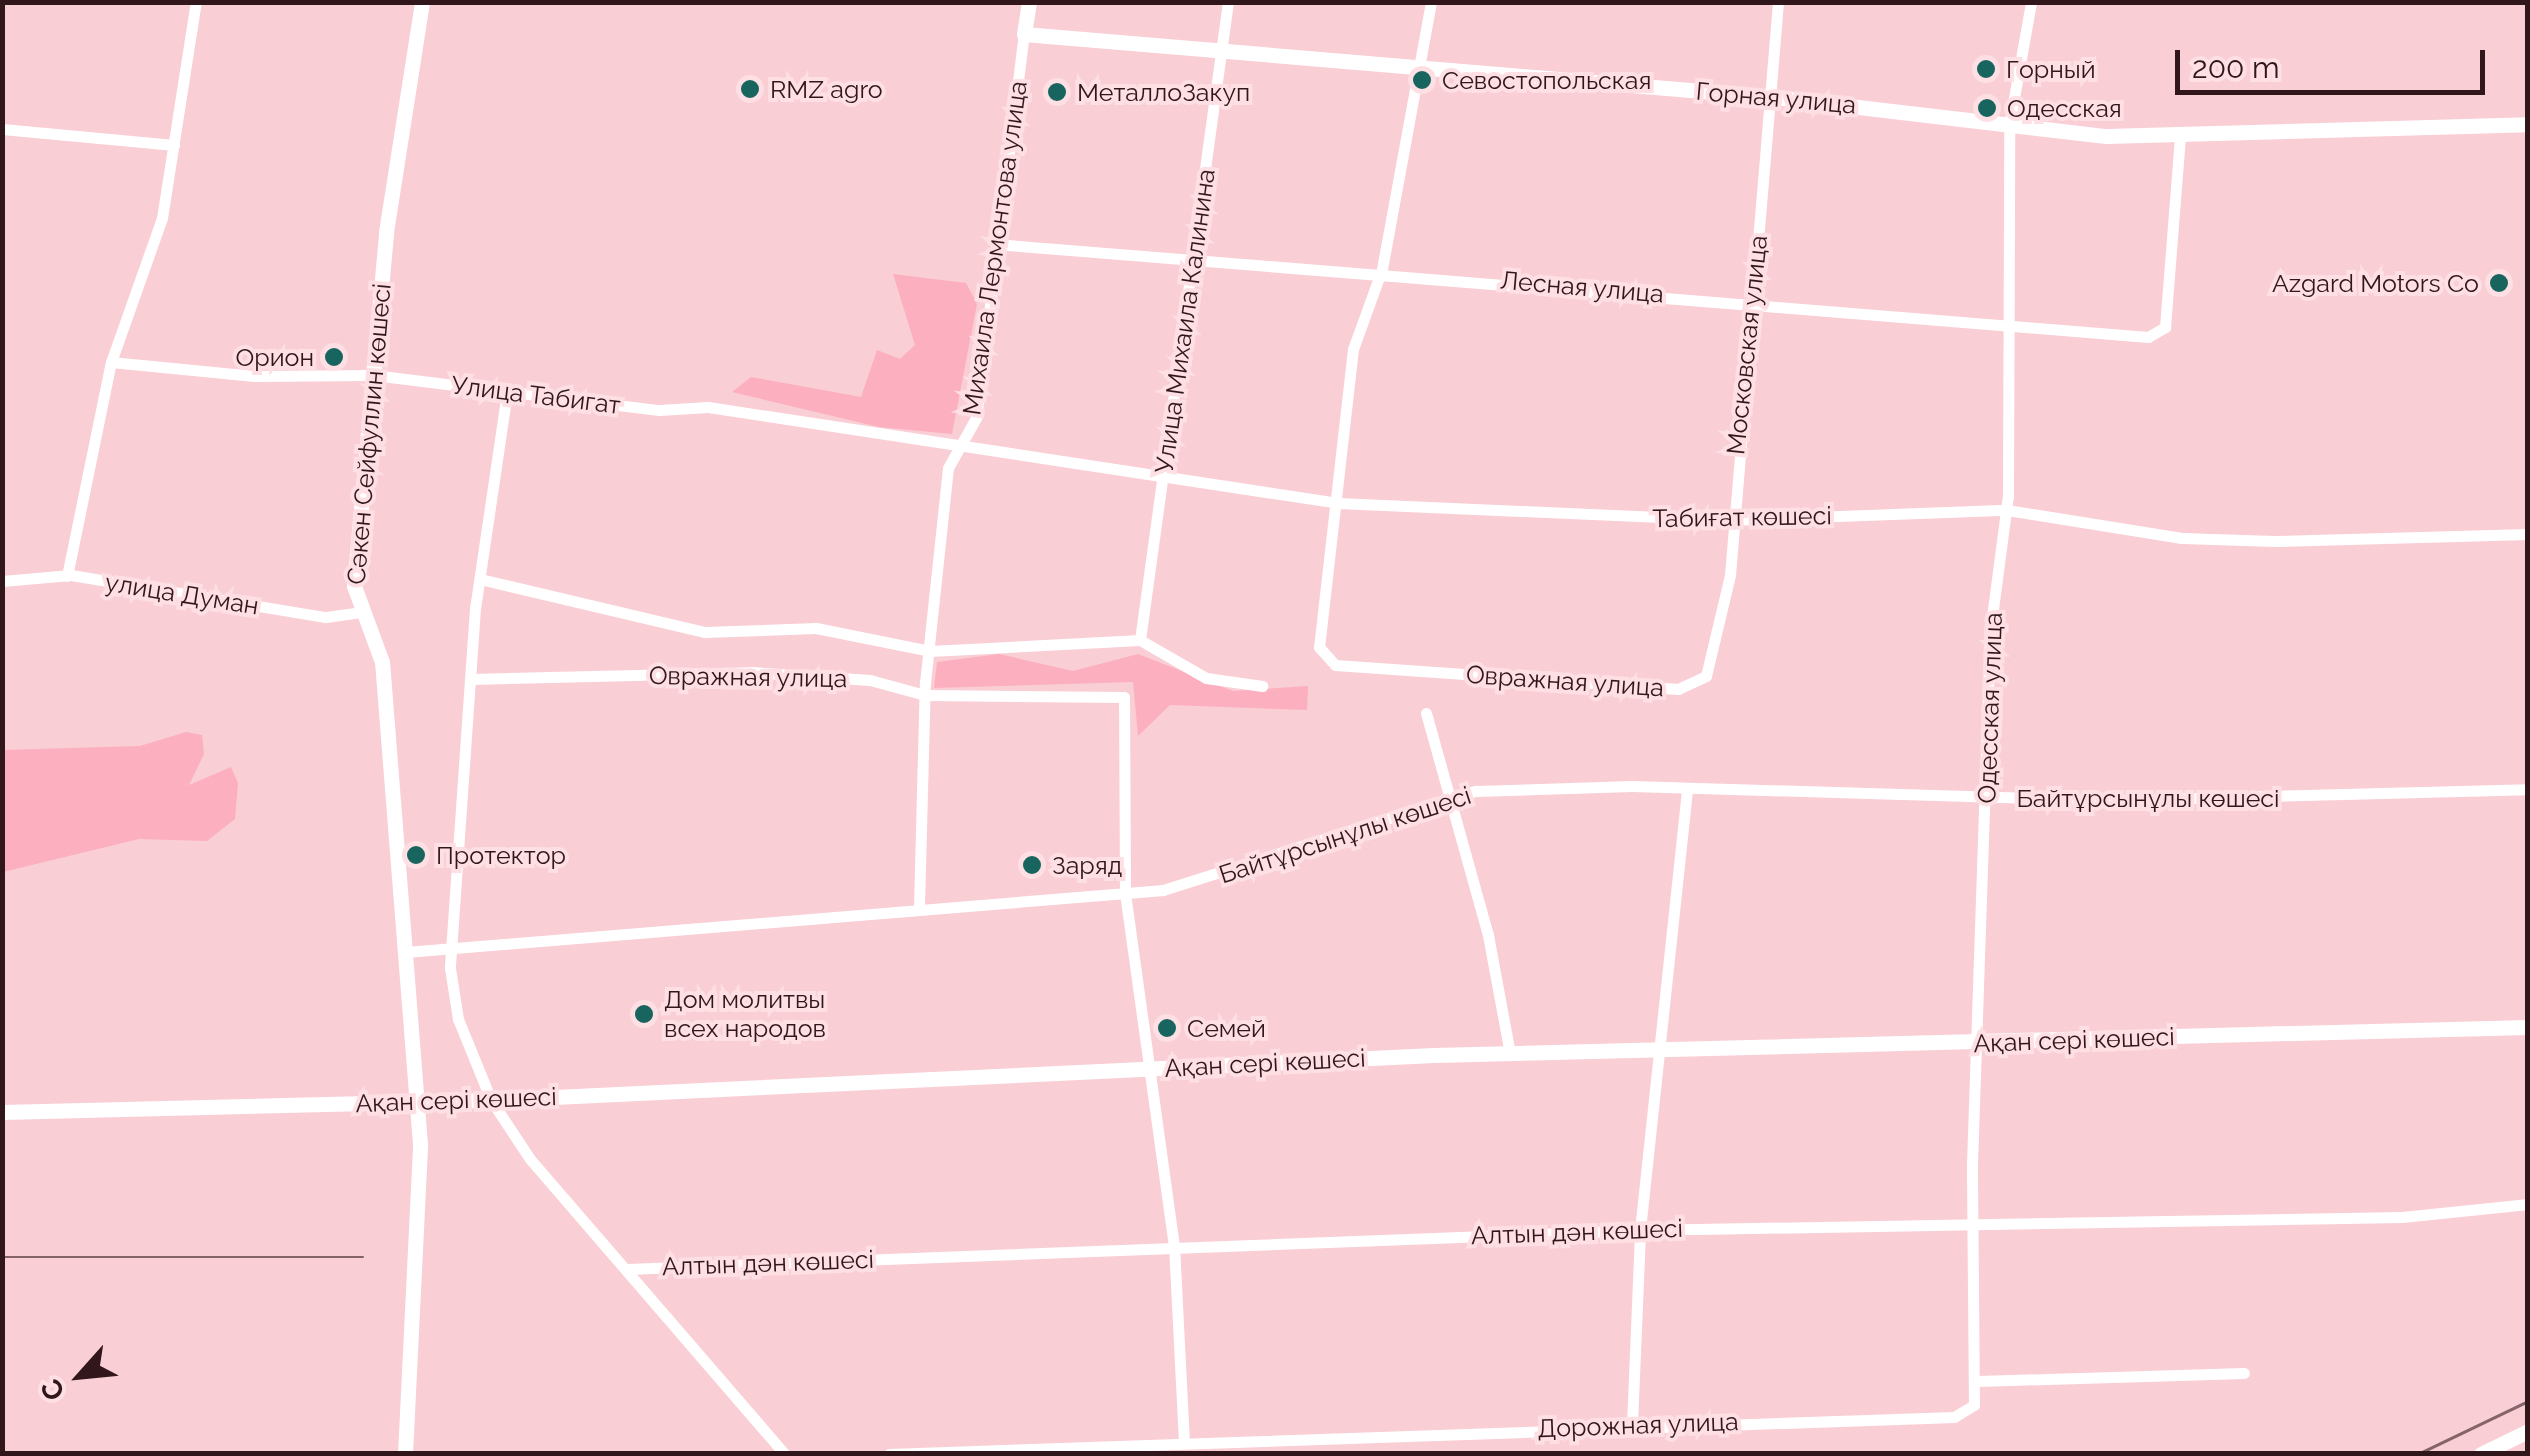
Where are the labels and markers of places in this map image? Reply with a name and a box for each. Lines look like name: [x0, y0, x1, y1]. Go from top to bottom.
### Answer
place label: Горный: [2006, 54, 2096, 84]
marker: Горный: [1975, 58, 1997, 80]
place label: Севостопольская: [1442, 65, 1651, 95]
marker: Севостопольская: [1411, 69, 1433, 91]
place label: RMZ agro: [770, 74, 883, 104]
place label: МеталлоЗакуп: [1077, 77, 1250, 107]
marker: RMZ agro: [739, 78, 761, 100]
marker: МеталлоЗакуп: [1046, 81, 1068, 103]
place label: Одесская: [2007, 93, 2122, 123]
marker: Одесская: [1976, 97, 1998, 119]
place label: Azgard Motors Co: [2272, 268, 2479, 298]
marker: Azgard Motors Co: [2488, 272, 2510, 294]
place label: Орион: [236, 342, 314, 372]
marker: Орион: [323, 346, 345, 368]
place label: Протектор: [436, 840, 566, 870]
marker: Протектор: [405, 844, 427, 866]
place label: Заряд: [1052, 850, 1122, 880]
marker: Заряд: [1021, 854, 1043, 876]
place label: Дом молитвы всех народов: [664, 985, 826, 1044]
marker: Дом молитвы всех народов: [633, 1003, 655, 1025]
place label: Семей: [1187, 1013, 1266, 1043]
marker: Семей: [1156, 1017, 1178, 1039]

